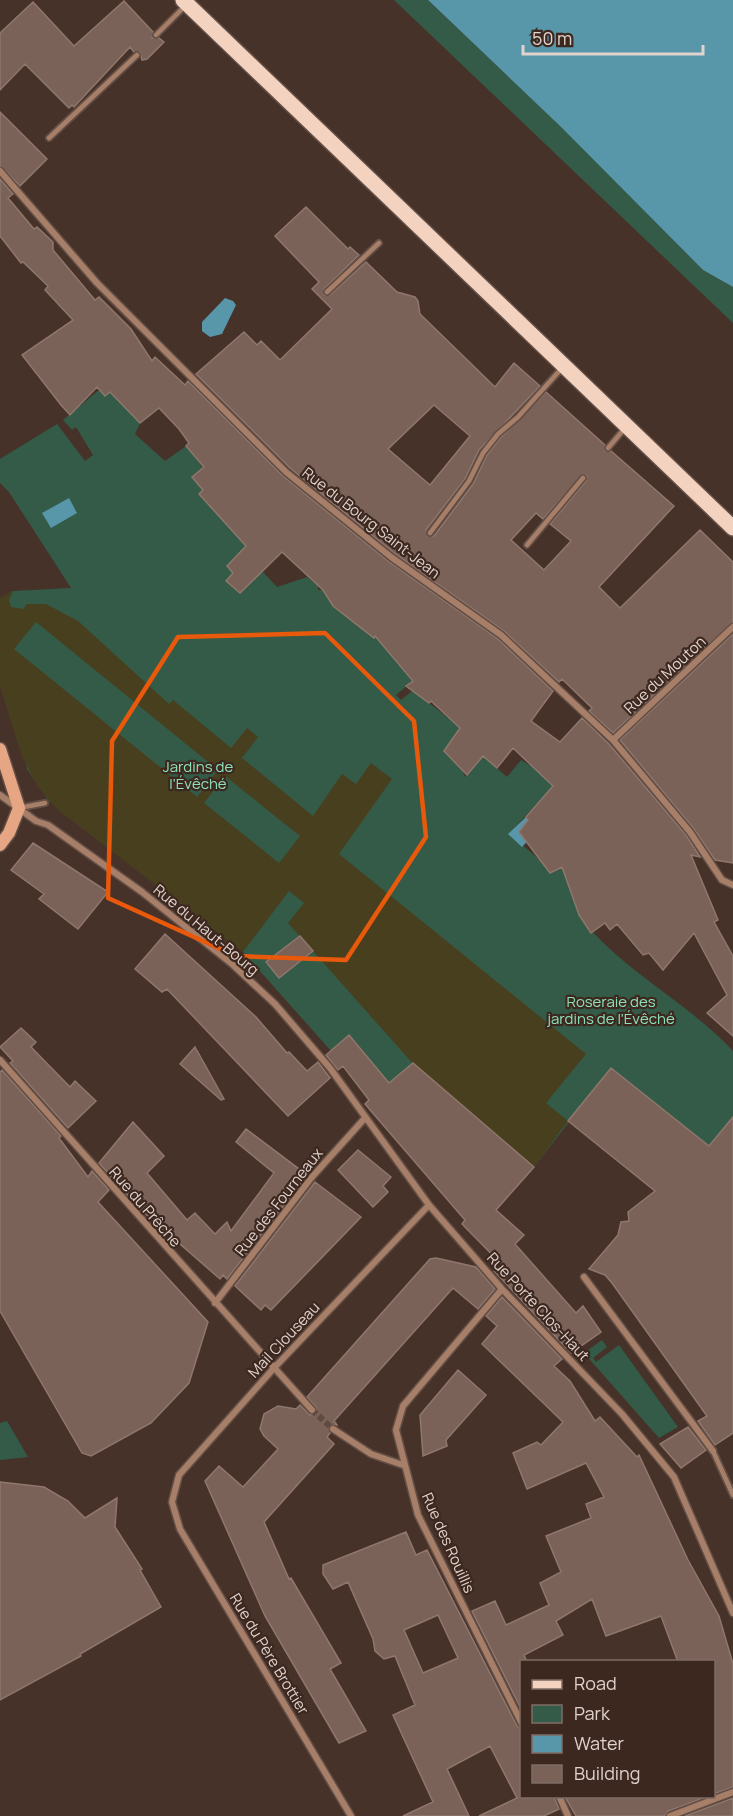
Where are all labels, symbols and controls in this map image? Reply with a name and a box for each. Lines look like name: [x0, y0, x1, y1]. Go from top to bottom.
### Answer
scale bar: [523, 18, 703, 56]
text: 50 m: [532, 26, 572, 50]
street label: Rue du Bourg Saint-Jean: [298, 462, 445, 583]
street label: Rue du Mouton: [619, 631, 710, 718]
park label: Jardins de l’Évêché: [163, 756, 233, 794]
street label: Rue du Haut-Bourg: [149, 879, 264, 980]
park label: Roseraie des jardins de l’Évêché: [546, 991, 675, 1029]
street label: Rue des Fourneaux: [230, 1143, 328, 1260]
street label: Rue du Prêche: [105, 1162, 186, 1252]
street label: Rue Porte Clos-Haut: [482, 1248, 594, 1366]
street label: Mail Clouseau: [243, 1297, 324, 1382]
street label: Rue des Rouillis: [417, 1489, 480, 1596]
street label: Rue du Père Brottier: [225, 1589, 314, 1719]
legend: [520, 1660, 715, 1798]
text: Road: [574, 1671, 617, 1695]
text: Park: [574, 1701, 611, 1725]
text: Water: [574, 1731, 624, 1755]
text: Building: [574, 1761, 640, 1785]

